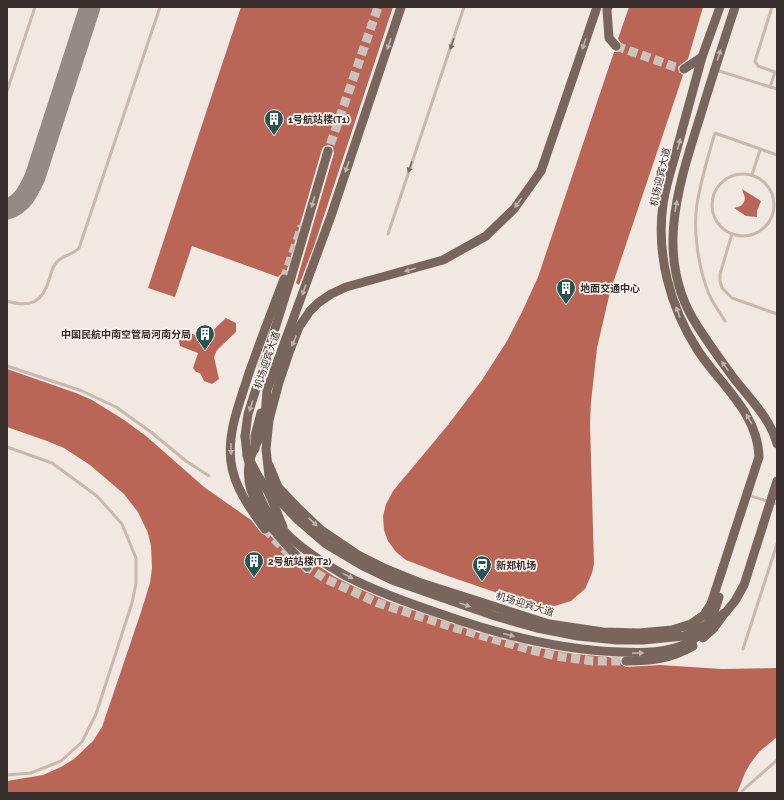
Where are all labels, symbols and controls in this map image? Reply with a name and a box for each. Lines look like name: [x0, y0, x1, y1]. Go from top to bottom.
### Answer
one-way arrow: [385, 38, 391, 50]
one-way arrow: [449, 38, 455, 50]
one-way arrow: [581, 38, 587, 50]
one-way arrow: [717, 48, 723, 60]
building icon: 1号航站楼(T1): [263, 108, 285, 136]
place label: 1号航站楼(T1): [288, 114, 350, 125]
one-way arrow: [676, 137, 682, 150]
street label: 机场迎宾大道: [648, 147, 672, 207]
one-way arrow: [344, 162, 350, 174]
one-way arrow: [407, 162, 413, 174]
one-way arrow: [310, 196, 316, 208]
one-way arrow: [514, 198, 522, 208]
one-way arrow: [673, 200, 679, 212]
one-way arrow: [404, 267, 416, 273]
building icon: 地面交通中心: [555, 277, 577, 305]
place label: 地面交通中心: [580, 283, 640, 294]
one-way arrow: [301, 284, 307, 296]
one-way arrow: [674, 305, 680, 317]
building icon: 中国民航中南空管局河南分局: [194, 323, 216, 351]
place label: 中国民航中南空管局河南分局: [61, 329, 191, 340]
street label: 机场迎宾大道: [252, 330, 282, 390]
one-way arrow: [290, 335, 297, 347]
one-way arrow: [721, 360, 729, 371]
one-way arrow: [248, 401, 254, 413]
one-way arrow: [746, 413, 753, 425]
one-way arrow: [228, 443, 234, 456]
one-way arrow: [308, 518, 318, 527]
building icon: 2号航站楼(T2): [243, 550, 265, 578]
station icon: 新郑机场: [471, 554, 493, 582]
place label: 2号航站楼(T2): [268, 556, 331, 567]
place label: 新郑机场: [496, 560, 536, 571]
one-way arrow: [342, 573, 354, 580]
street label: 机场迎宾大道: [495, 590, 555, 618]
one-way arrow: [459, 603, 471, 609]
one-way arrow: [503, 633, 515, 639]
one-way arrow: [632, 649, 644, 656]

